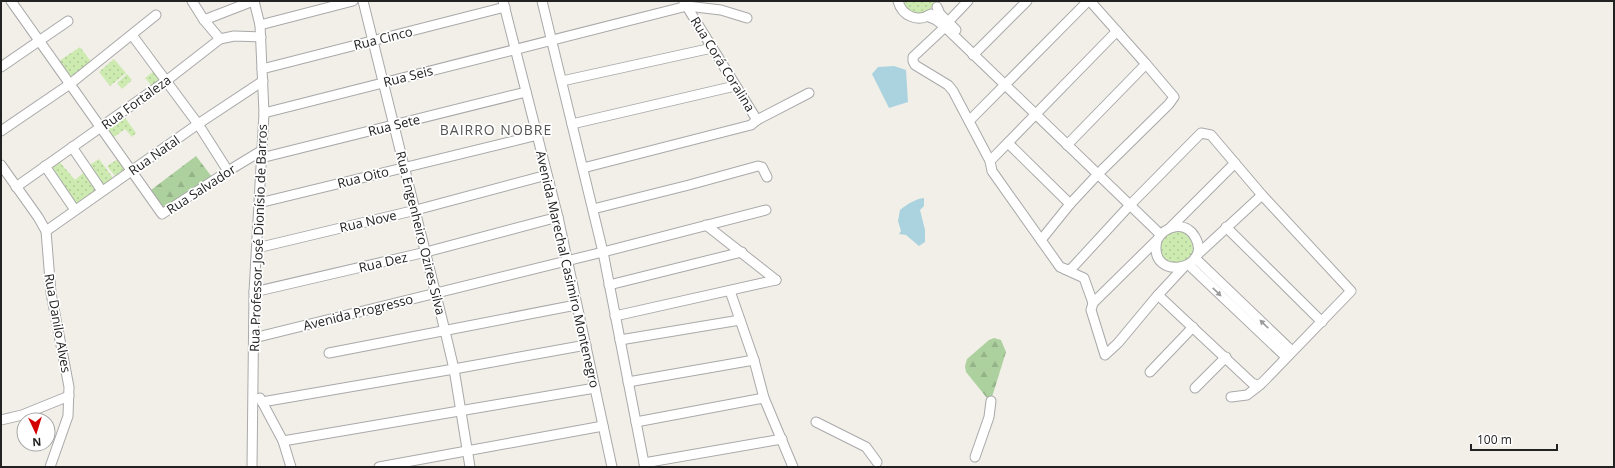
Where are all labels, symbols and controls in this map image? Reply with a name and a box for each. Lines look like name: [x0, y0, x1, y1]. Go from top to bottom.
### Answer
street label: Rua Corá Coralina: [687, 13, 759, 115]
street label: Rua Cinco: [352, 22, 414, 54]
street label: Rua Seis: [381, 61, 435, 91]
street label: Rua Fortaleza: [97, 71, 175, 133]
street label: Rua Sete: [366, 110, 422, 140]
district label: BAIRRO NOBRE: [440, 120, 552, 139]
street label: Rua Professor José Dionísio de Barros: [245, 124, 271, 352]
street label: Rua Natal: [125, 131, 183, 179]
street label: Rua Engenheiro Ozires Silva: [392, 149, 450, 317]
street label: Avenida Marechal Casimiro Montenegro: [532, 149, 604, 390]
street label: Rua Salvador: [163, 160, 240, 218]
street label: Rua Oito: [335, 162, 391, 192]
street label: Rua Nove: [338, 206, 398, 236]
street label: Rua Dez: [357, 248, 409, 276]
street label: Rua Danilo Alves: [40, 272, 76, 374]
one-way arrow: [1212, 287, 1222, 297]
street label: Avenida Progresso: [301, 290, 415, 334]
one-way arrow: [1259, 319, 1269, 329]
north arrow: [16, 412, 56, 452]
scale bar: [1471, 426, 1557, 452]
text: 100 m: [1477, 431, 1512, 448]
text: N: [32, 435, 42, 450]

